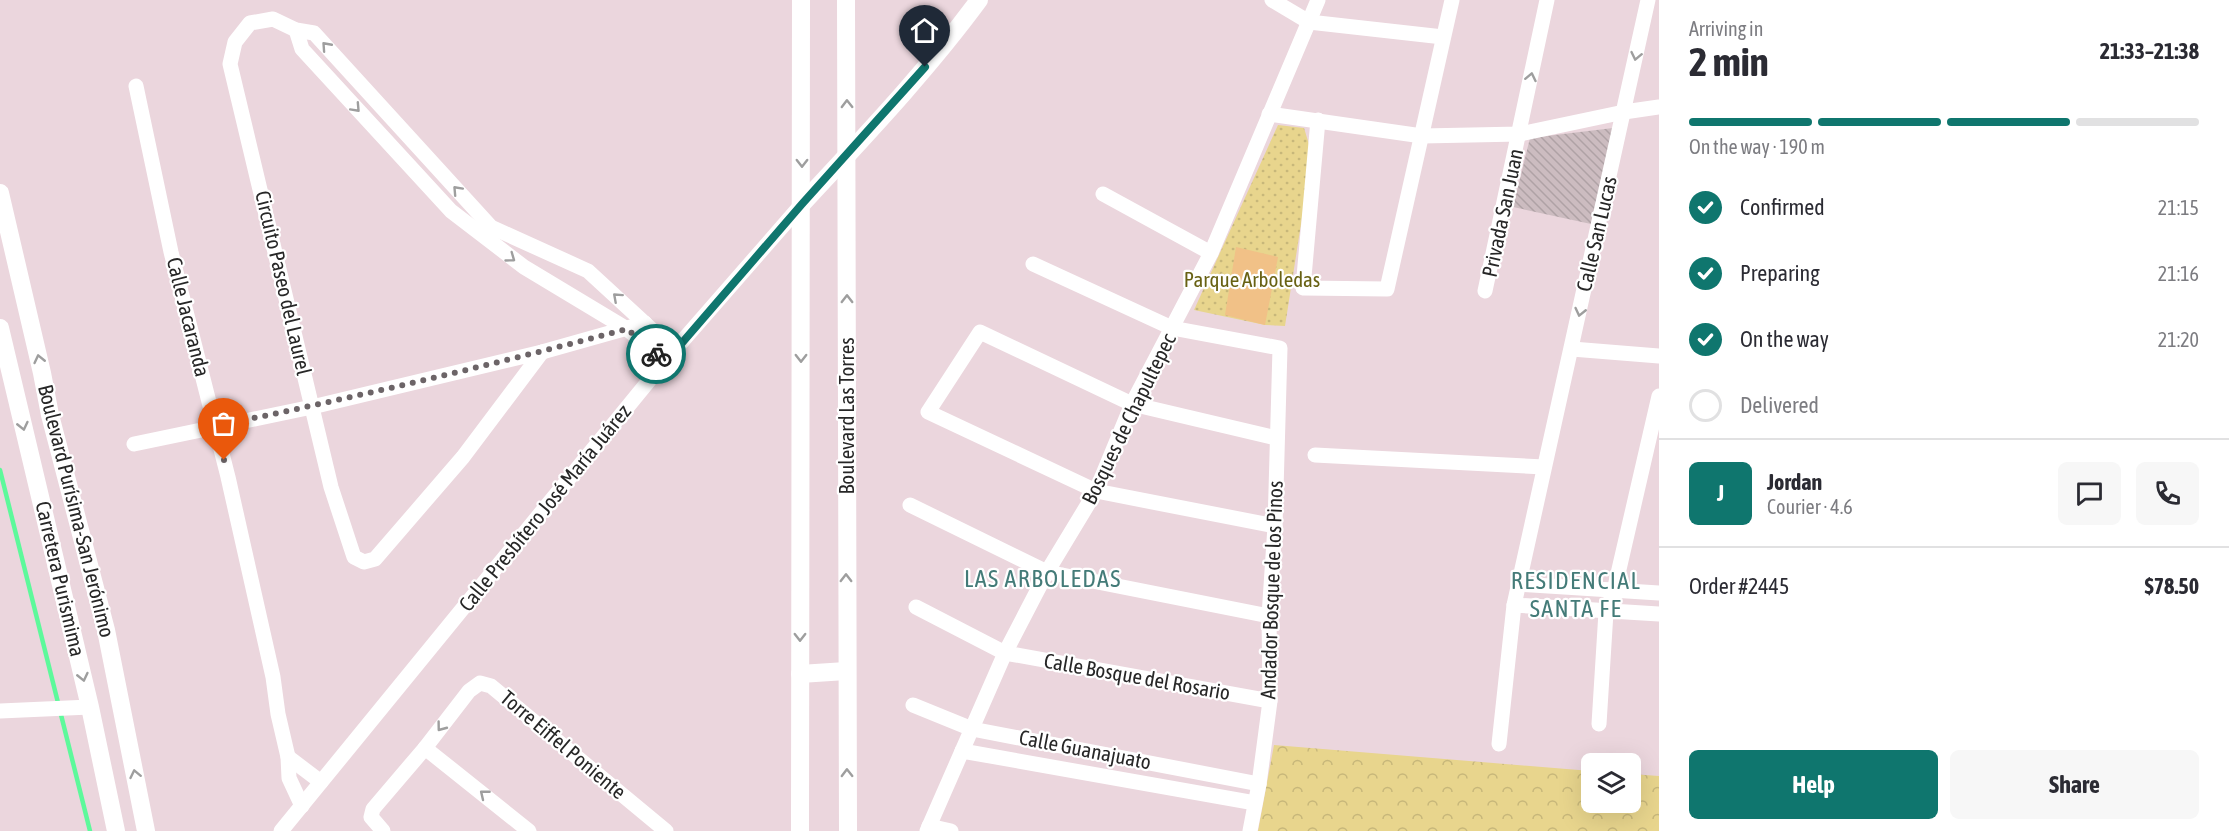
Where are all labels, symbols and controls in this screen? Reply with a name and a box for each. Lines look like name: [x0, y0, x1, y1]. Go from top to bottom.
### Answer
pin: [899, 5, 950, 67]
icon: home: [908, 14, 941, 47]
text: Arriving in: [1689, 17, 1763, 40]
text: 21:33–21:38: [2100, 38, 2199, 64]
text: 2 min: [1689, 40, 1769, 84]
one-way arrow: [322, 43, 333, 53]
one-way arrow: [1631, 51, 1644, 61]
one-way arrow: [1524, 72, 1537, 82]
one-way arrow: [841, 99, 853, 108]
one-way arrow: [349, 101, 360, 112]
text: On the way · 190 m: [1689, 135, 1825, 158]
street label: Privada San Juan: [1477, 146, 1527, 279]
one-way arrow: [796, 159, 808, 168]
street label: Calle San Lucas: [1571, 174, 1621, 294]
one-way arrow: [453, 187, 464, 197]
street label: Circuito Paseo del Laurel: [251, 188, 317, 378]
icon: check: [1689, 191, 1722, 224]
text: Confirmed: [1740, 194, 1825, 220]
text: 21:15: [2158, 196, 2199, 219]
one-way arrow: [505, 251, 516, 262]
street label: Calle Jacaranda: [163, 255, 215, 379]
icon: check: [1689, 257, 1722, 290]
text: Preparing: [1740, 260, 1820, 286]
text: 21:16: [2158, 262, 2199, 285]
park label: Parque Arboledas: [1184, 267, 1320, 291]
one-way arrow: [613, 293, 623, 304]
one-way arrow: [841, 294, 853, 303]
one-way arrow: [1574, 307, 1587, 317]
icon: check: [1689, 323, 1722, 356]
courier: [626, 324, 686, 384]
text: On the way: [1740, 326, 1829, 352]
text: 21:20: [2158, 328, 2199, 351]
street label: Bosques de Chapultepec: [1076, 329, 1180, 508]
street label: Boulevard Las Torres: [834, 337, 858, 495]
icon: bike: [640, 338, 673, 371]
one-way arrow: [33, 354, 46, 364]
one-way arrow: [795, 354, 807, 363]
street label: Boulevard Purísima-San Jerónimo: [34, 382, 120, 640]
text: Delivered: [1740, 392, 1819, 418]
pin: [198, 398, 249, 460]
street label: Calle Presbítero José María Juárez: [453, 399, 635, 616]
icon: bag: [207, 407, 240, 440]
one-way arrow: [16, 420, 29, 430]
button: chat: [2058, 462, 2121, 525]
button: phone: [2136, 462, 2199, 525]
text: Jordan: [1767, 469, 1822, 495]
street label: Andador Bosque de los Pinos: [1255, 480, 1287, 700]
text: J: [1717, 480, 1724, 506]
text: Courier · 4.6: [1767, 495, 1853, 518]
street label: Carretera Purismima: [31, 499, 91, 659]
district label: LAS ARBOLEDAS: [964, 565, 1122, 592]
district label: RESIDENCIAL SANTA FE: [1511, 567, 1641, 622]
one-way arrow: [840, 573, 852, 582]
text: Order #2445: [1689, 573, 1789, 599]
text: $78.50: [2144, 573, 2199, 599]
one-way arrow: [794, 633, 806, 642]
street label: Calle Bosque del Rosario: [1042, 648, 1232, 704]
one-way arrow: [76, 671, 89, 681]
street label: Torre Eiffel Poniente: [496, 685, 631, 804]
one-way arrow: [438, 720, 449, 731]
street label: Calle Guanajuato: [1017, 724, 1153, 774]
button: Help: [1689, 750, 1938, 819]
button: Share: [1950, 750, 2199, 819]
map controls: [1581, 753, 1641, 813]
button: layers: [1581, 753, 1641, 813]
one-way arrow: [841, 768, 853, 777]
one-way arrow: [130, 769, 143, 779]
one-way arrow: [480, 791, 491, 802]

